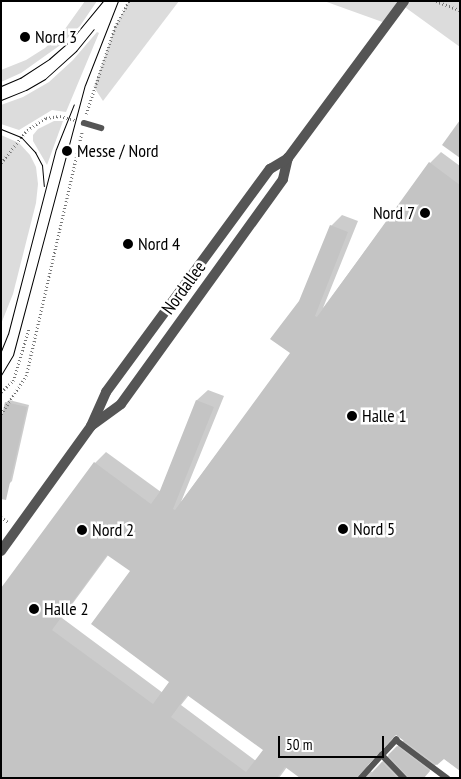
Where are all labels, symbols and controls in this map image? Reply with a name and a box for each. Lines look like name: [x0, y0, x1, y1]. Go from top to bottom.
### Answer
place label: Nord 3: [35, 26, 77, 48]
marker: Nord 3: [19, 31, 31, 43]
place label: Messe / Nord: [77, 140, 159, 162]
marker: Messe / Nord: [61, 145, 73, 157]
place label: Nord 7: [373, 202, 415, 224]
marker: Nord 7: [419, 207, 431, 219]
place label: Nord 4: [138, 233, 180, 255]
marker: Nord 4: [122, 238, 134, 250]
street label: Nordallee: [157, 257, 211, 319]
place label: Halle 1: [362, 405, 407, 427]
marker: Halle 1: [346, 410, 358, 422]
place label: Nord 5: [353, 518, 395, 540]
place label: Nord 2: [92, 519, 134, 541]
marker: Nord 5: [337, 523, 349, 535]
marker: Nord 2: [76, 524, 88, 536]
place label: Halle 2: [44, 598, 89, 620]
marker: Halle 2: [28, 603, 40, 615]
scale bar: [281, 726, 387, 758]
text: 50 m: [286, 735, 312, 754]

